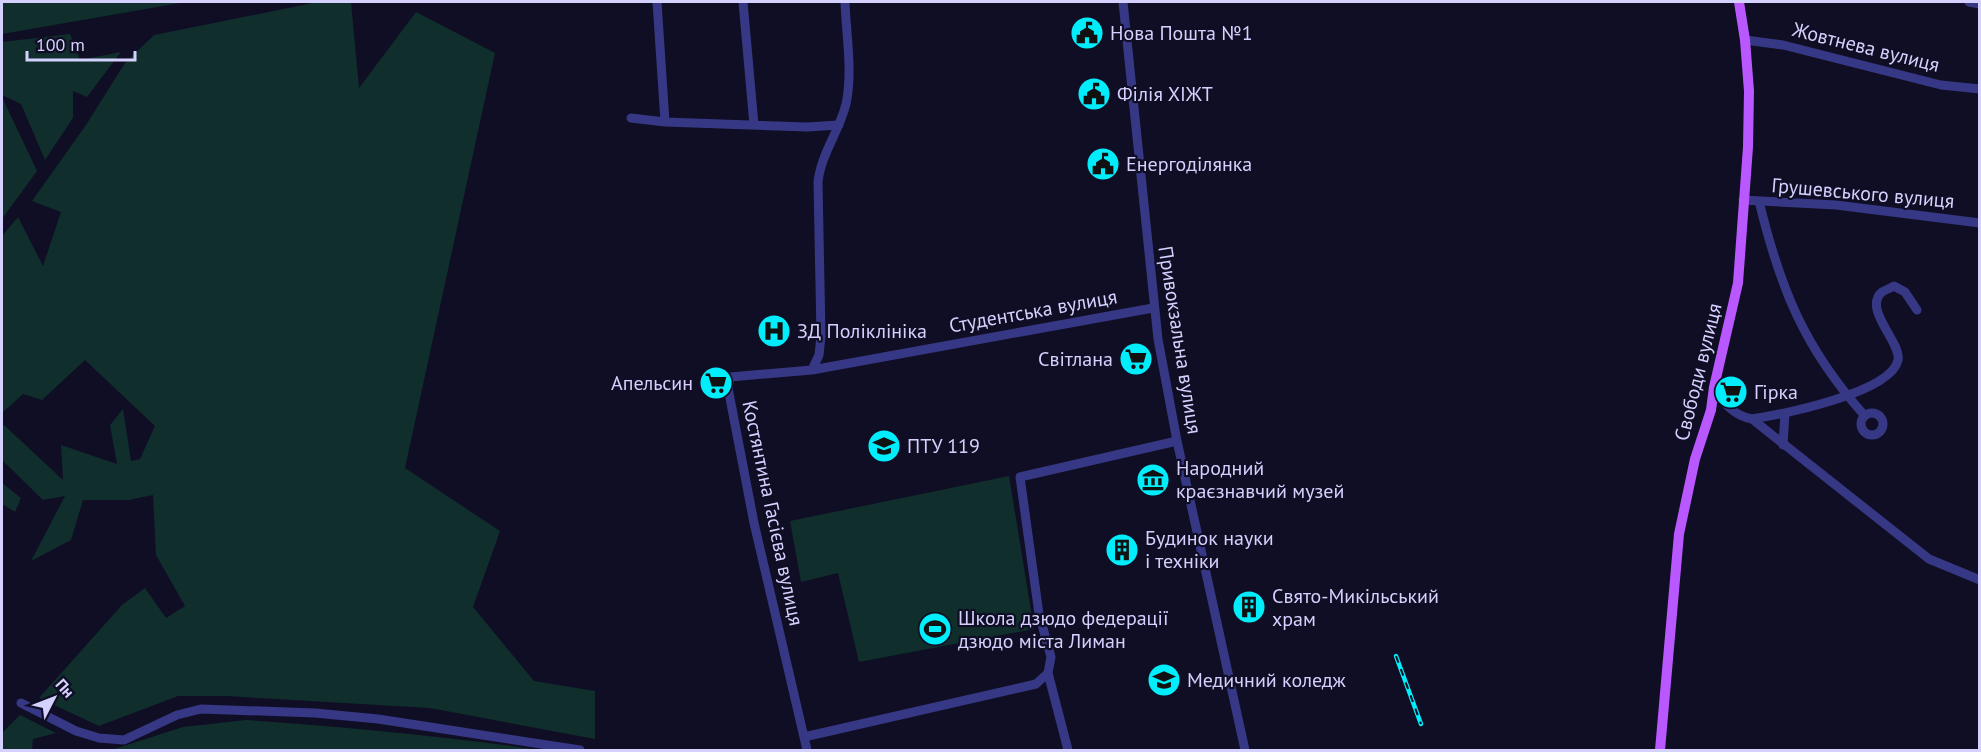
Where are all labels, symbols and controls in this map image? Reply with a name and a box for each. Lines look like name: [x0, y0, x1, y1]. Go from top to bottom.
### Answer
public building icon: Нова Пошта №1: [1069, 15, 1105, 51]
street label: Жовтнева вулиця: [1789, 16, 1942, 78]
place label: Нова Пошта №1: [1110, 20, 1253, 46]
scale bar: [27, 24, 135, 62]
text: 100 m: [36, 33, 85, 56]
public building icon: Філія ХІЖТ: [1076, 76, 1112, 112]
place label: Філія ХІЖТ: [1117, 81, 1213, 107]
public building icon: Енергоділянка: [1085, 146, 1121, 182]
place label: Енергоділянка: [1126, 151, 1252, 177]
street label: Грушевського вулиця: [1771, 172, 1955, 214]
street label: Привокзальна вулиця: [1152, 244, 1208, 436]
street label: Студентська вулиця: [947, 283, 1119, 339]
street label: Свободи вулиця: [1668, 300, 1728, 444]
hospital icon: ЗД Поліклініка: [756, 313, 792, 349]
place label: ЗД Поліклініка: [797, 318, 927, 344]
supermarket icon: Світлана: [1118, 341, 1154, 377]
place label: Світлана: [1038, 346, 1113, 372]
supermarket icon: Апельсин: [698, 365, 734, 401]
place label: Апельсин: [611, 370, 693, 396]
supermarket icon: Гірка: [1713, 374, 1749, 410]
place label: Гірка: [1754, 379, 1798, 405]
street label: Костянтина Гасієва вулиця: [736, 398, 810, 628]
school or university icon: ПТУ 119: [866, 428, 902, 464]
place label: ПТУ 119: [907, 433, 980, 459]
place label: Народний краєзнавчий музей: [1176, 455, 1344, 504]
museum icon: Народний краєзнавчий музей: [1135, 462, 1171, 498]
place label: Будинок науки і техніки: [1145, 525, 1274, 574]
building icon: Будинок науки і техніки: [1104, 532, 1140, 568]
place label: Свято-Микільський храм: [1272, 583, 1439, 632]
building icon: Свято-Микільський храм: [1231, 589, 1267, 625]
place label: Школа дзюдо федерації дзюдо міста Лиман: [958, 605, 1169, 654]
sports icon: Школа дзюдо федерації дзюдо міста Лиман: [917, 611, 953, 647]
school or university icon: Медичний коледж: [1146, 662, 1182, 698]
place label: Медичний коледж: [1187, 667, 1347, 693]
north arrow: [24, 668, 84, 728]
text: Пн: [51, 674, 79, 702]

